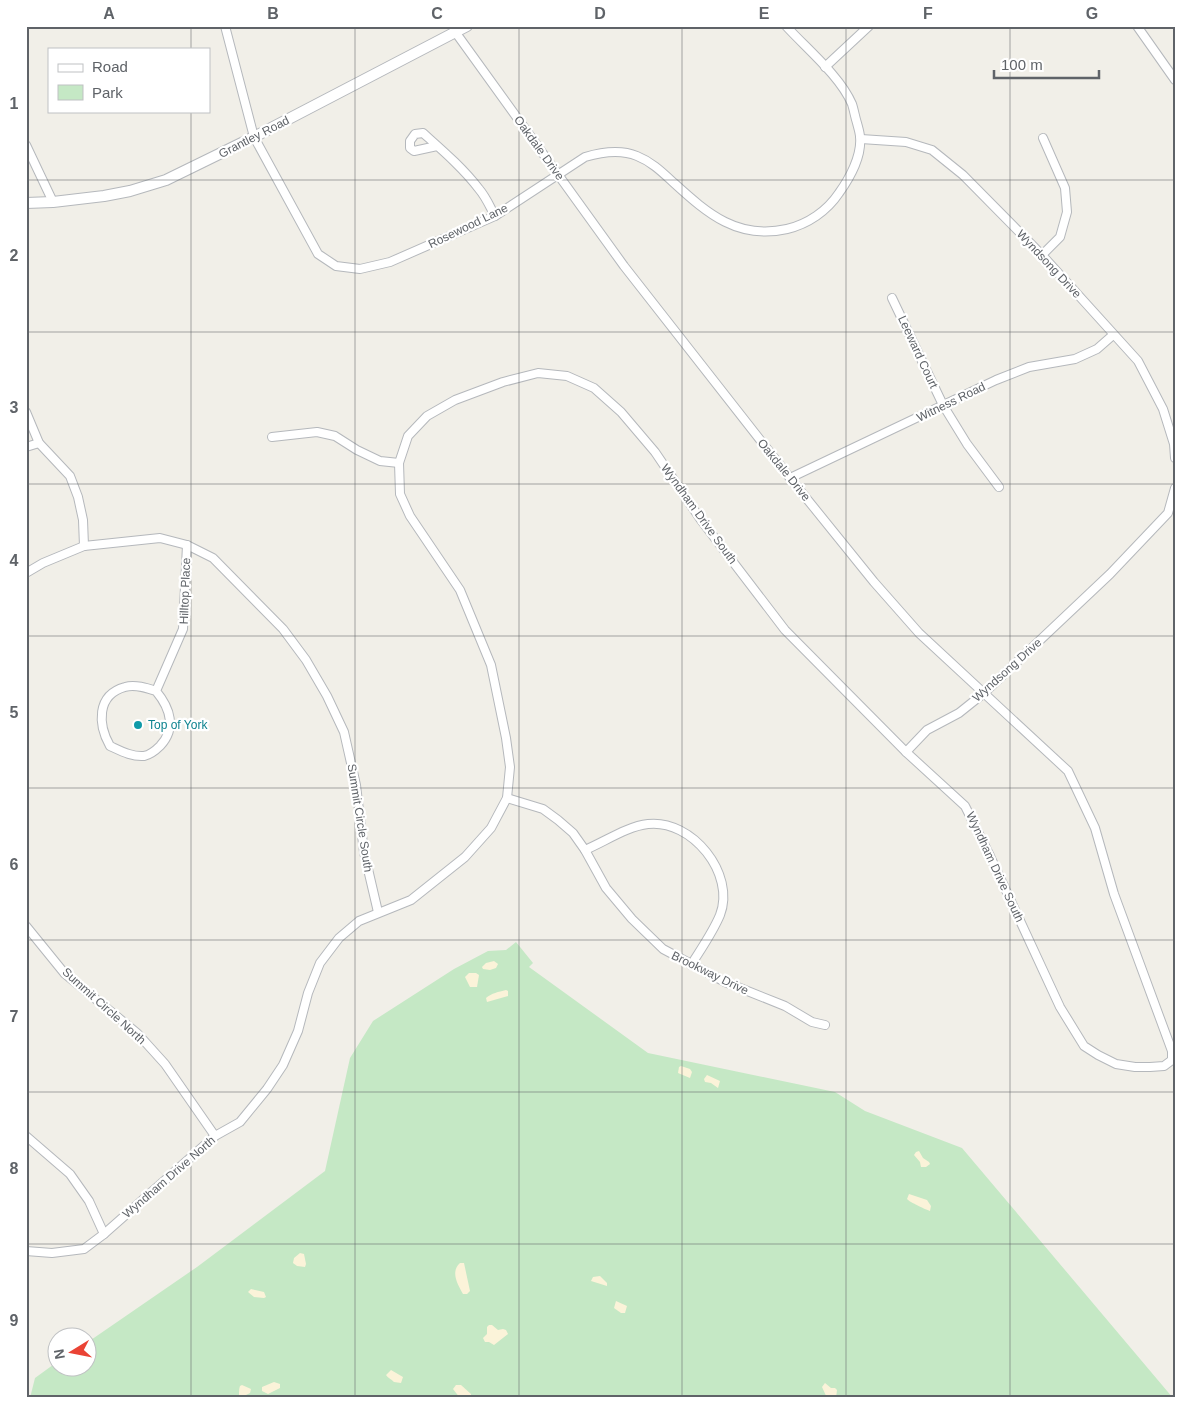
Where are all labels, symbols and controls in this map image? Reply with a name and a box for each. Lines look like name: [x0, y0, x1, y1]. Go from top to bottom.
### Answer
text: A: [103, 5, 115, 22]
text: B: [267, 5, 279, 22]
text: C: [431, 5, 443, 22]
text: D: [594, 5, 606, 22]
text: E: [759, 5, 770, 22]
text: F: [923, 5, 933, 22]
text: G: [1086, 5, 1098, 22]
legend: [48, 48, 210, 112]
scale bar: [994, 48, 1098, 80]
text: 100 m: [1001, 56, 1043, 73]
text: Road: [92, 58, 128, 75]
text: Park: [92, 84, 123, 101]
text: 1: [10, 95, 19, 112]
street label: Grantley Road: [216, 113, 292, 161]
street label: Oakdale Drive: [511, 113, 567, 183]
street label: Rosewood Lane: [426, 201, 510, 251]
street label: Wyndsong Drive: [1014, 227, 1084, 301]
text: 2: [10, 247, 19, 264]
street label: Leeward Court: [895, 313, 941, 391]
street label: Witness Road: [914, 379, 988, 425]
text: 3: [10, 399, 19, 416]
street label: Oakdale Drive: [755, 436, 814, 504]
street label: Wyndham Drive South: [658, 461, 740, 567]
text: 4: [10, 552, 19, 569]
street label: Hilltop Place: [177, 557, 193, 625]
street label: Wyndsong Drive: [970, 635, 1045, 705]
text: 5: [10, 704, 19, 721]
place label: Top of York: [148, 718, 208, 732]
marker: Top of York: [132, 719, 144, 731]
street label: Summit Circle South: [345, 763, 375, 873]
street label: Wyndham Drive South: [963, 810, 1027, 924]
text: 6: [10, 856, 19, 873]
street label: Brookway Drive: [669, 948, 751, 998]
street label: Summit Circle North: [59, 965, 149, 1047]
text: 7: [10, 1008, 19, 1025]
street label: Wyndham Drive North: [120, 1133, 218, 1221]
text: 8: [10, 1160, 19, 1177]
text: 9: [10, 1312, 19, 1329]
north arrow: [48, 1326, 98, 1376]
text: N: [50, 1348, 68, 1361]

